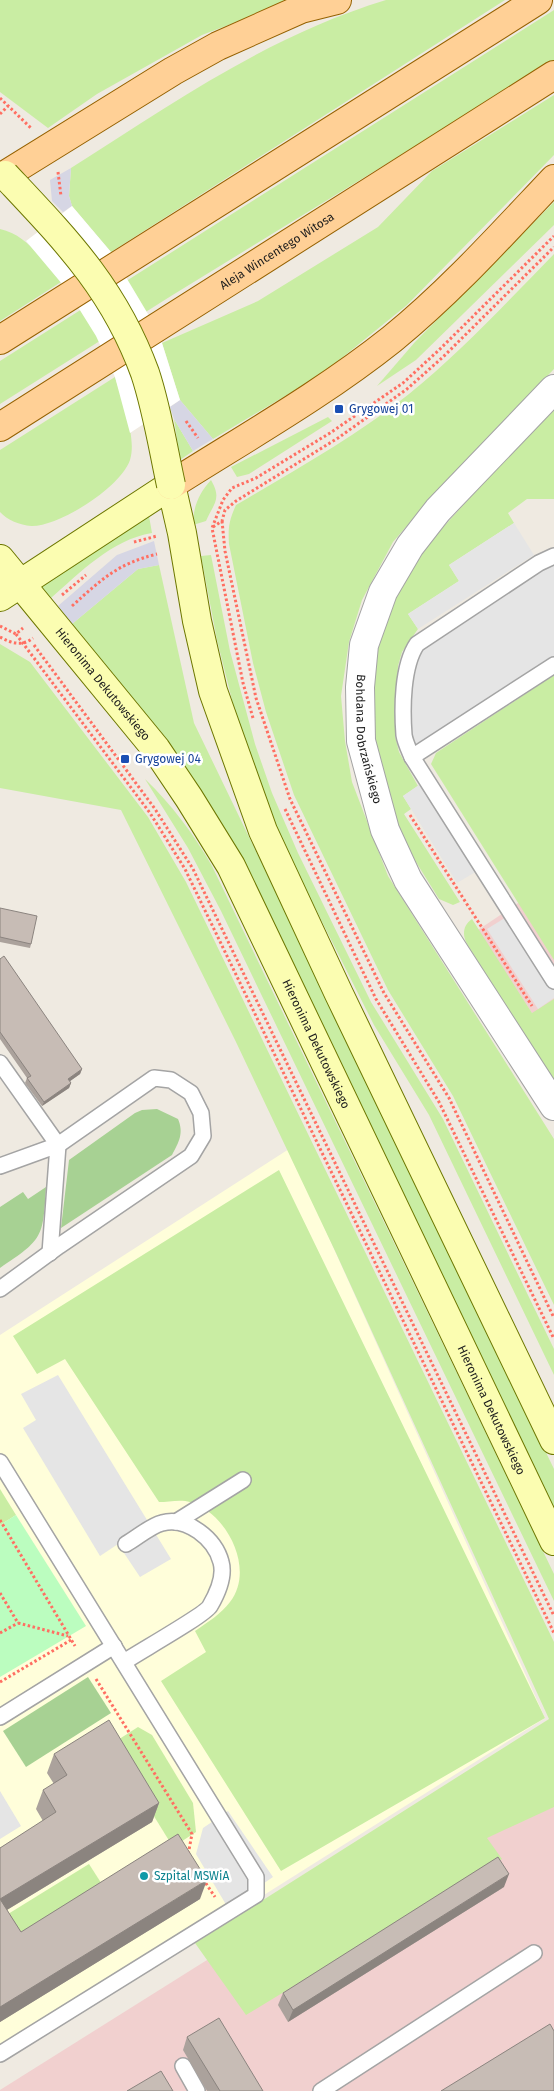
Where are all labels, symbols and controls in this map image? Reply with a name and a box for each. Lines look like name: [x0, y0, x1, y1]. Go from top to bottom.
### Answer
street label: Aleja Wincentego Witosa: [217, 210, 337, 293]
place label: Grygowej 01: [349, 402, 413, 416]
marker: Grygowej 01: [333, 403, 345, 415]
street label: Hieronima Dekutowskiego: [52, 625, 153, 743]
street label: Bohdana Dobrzańskiego: [353, 673, 385, 805]
place label: Grygowej 04: [135, 752, 202, 766]
marker: Grygowej 04: [119, 753, 131, 765]
street label: Hieronima Dekutowskiego: [279, 977, 353, 1111]
street label: Hieronima Dekutowskiego: [454, 1343, 528, 1477]
place label: Szpital MSWiA: [154, 1869, 229, 1883]
marker: Szpital MSWiA: [138, 1870, 150, 1882]

